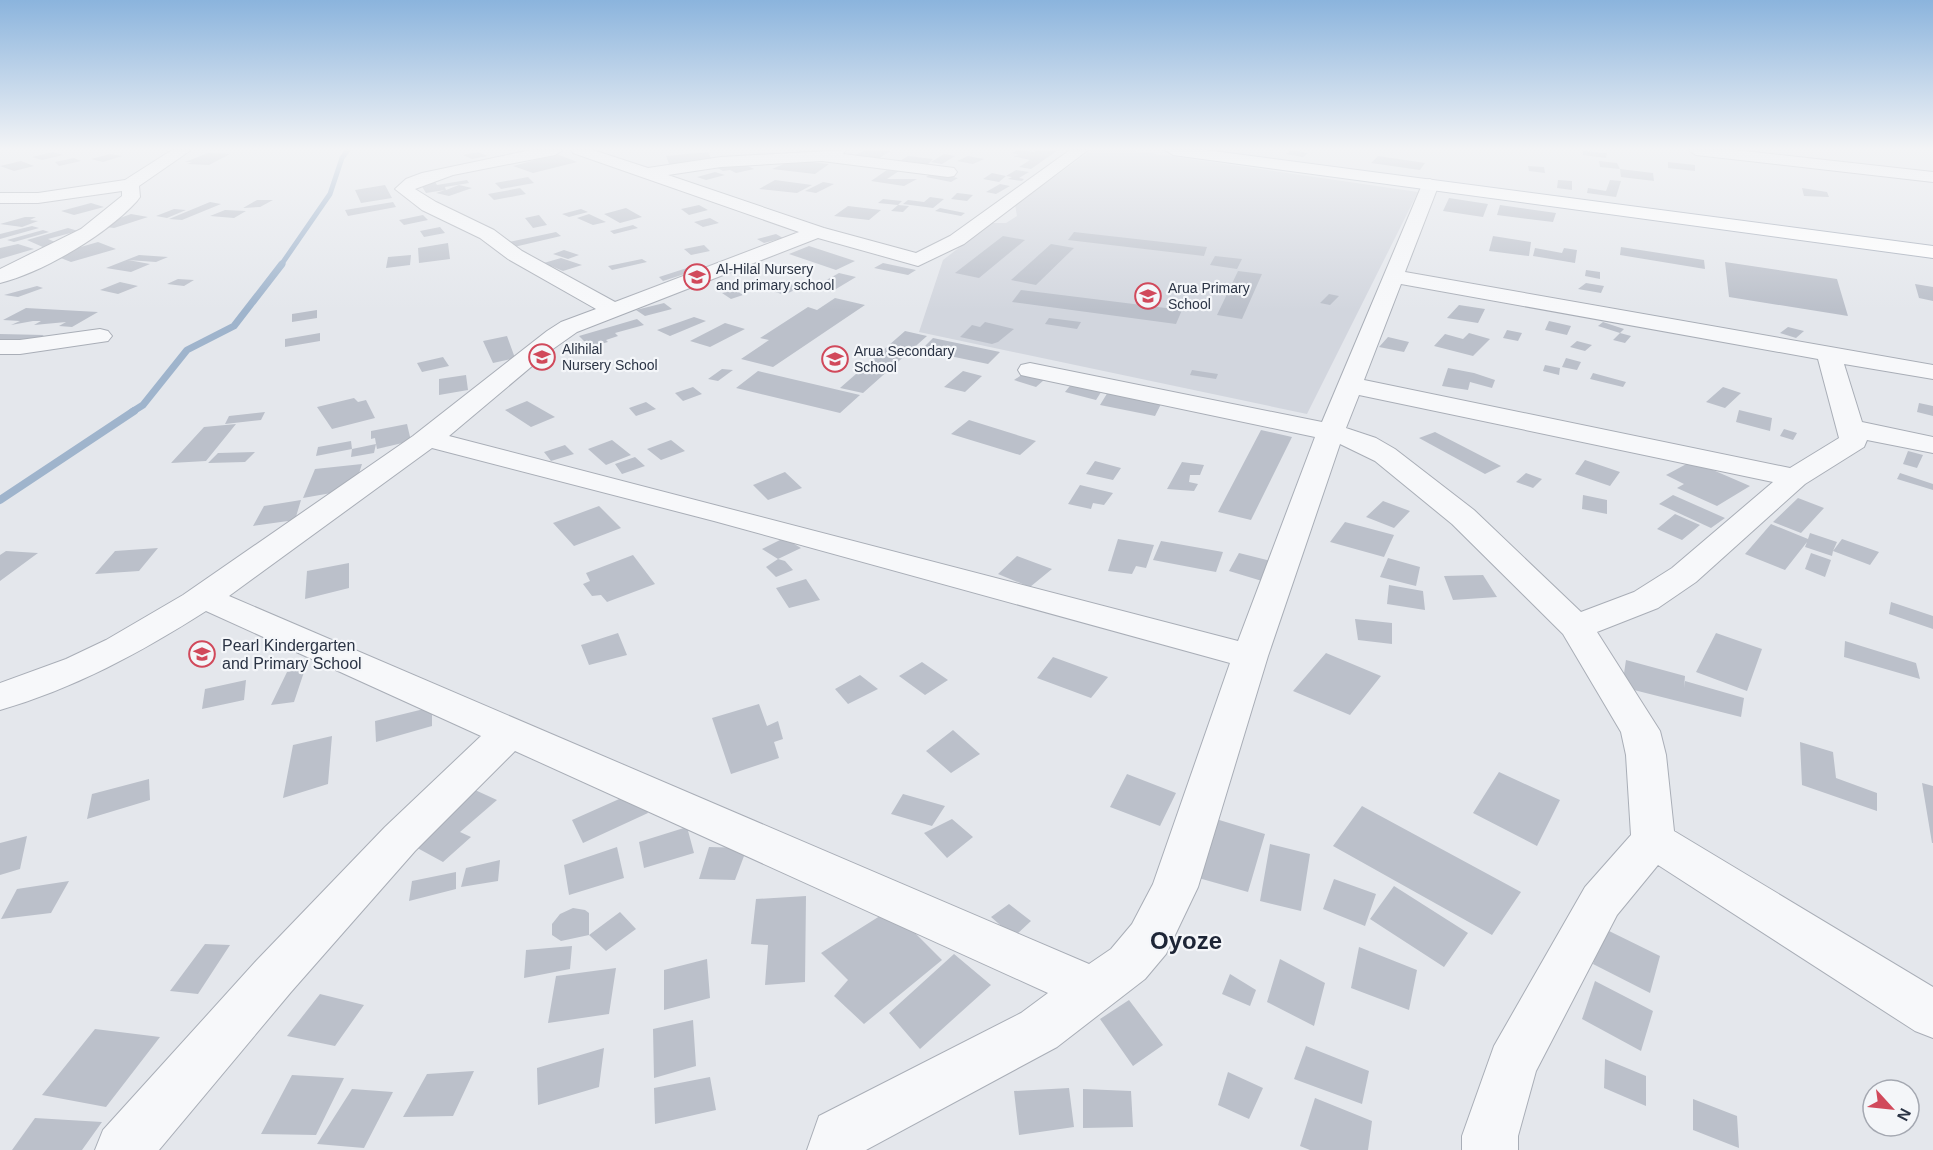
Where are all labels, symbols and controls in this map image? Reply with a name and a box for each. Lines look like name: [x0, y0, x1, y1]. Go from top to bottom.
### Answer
place label: Al-Hilal Nursery and primary school: [716, 261, 834, 293]
school or university icon: Al-Hilal Nursery and primary school: [682, 262, 712, 292]
place label: Arua Primary School: [1168, 280, 1250, 312]
school or university icon: Arua Primary School: [1133, 281, 1163, 311]
place label: Alihilal Nursery School: [562, 341, 658, 373]
school or university icon: Alihilal Nursery School: [527, 342, 557, 372]
place label: Arua Secondary School: [854, 343, 954, 375]
school or university icon: Arua Secondary School: [820, 344, 850, 374]
place label: Pearl Kindergarten and Primary School: [222, 637, 362, 672]
school or university icon: Pearl Kindergarten and Primary School: [187, 639, 217, 669]
district label: Oyoze: [1150, 927, 1222, 954]
north arrow: [1861, 1078, 1921, 1138]
text: N: [1894, 1106, 1914, 1124]

